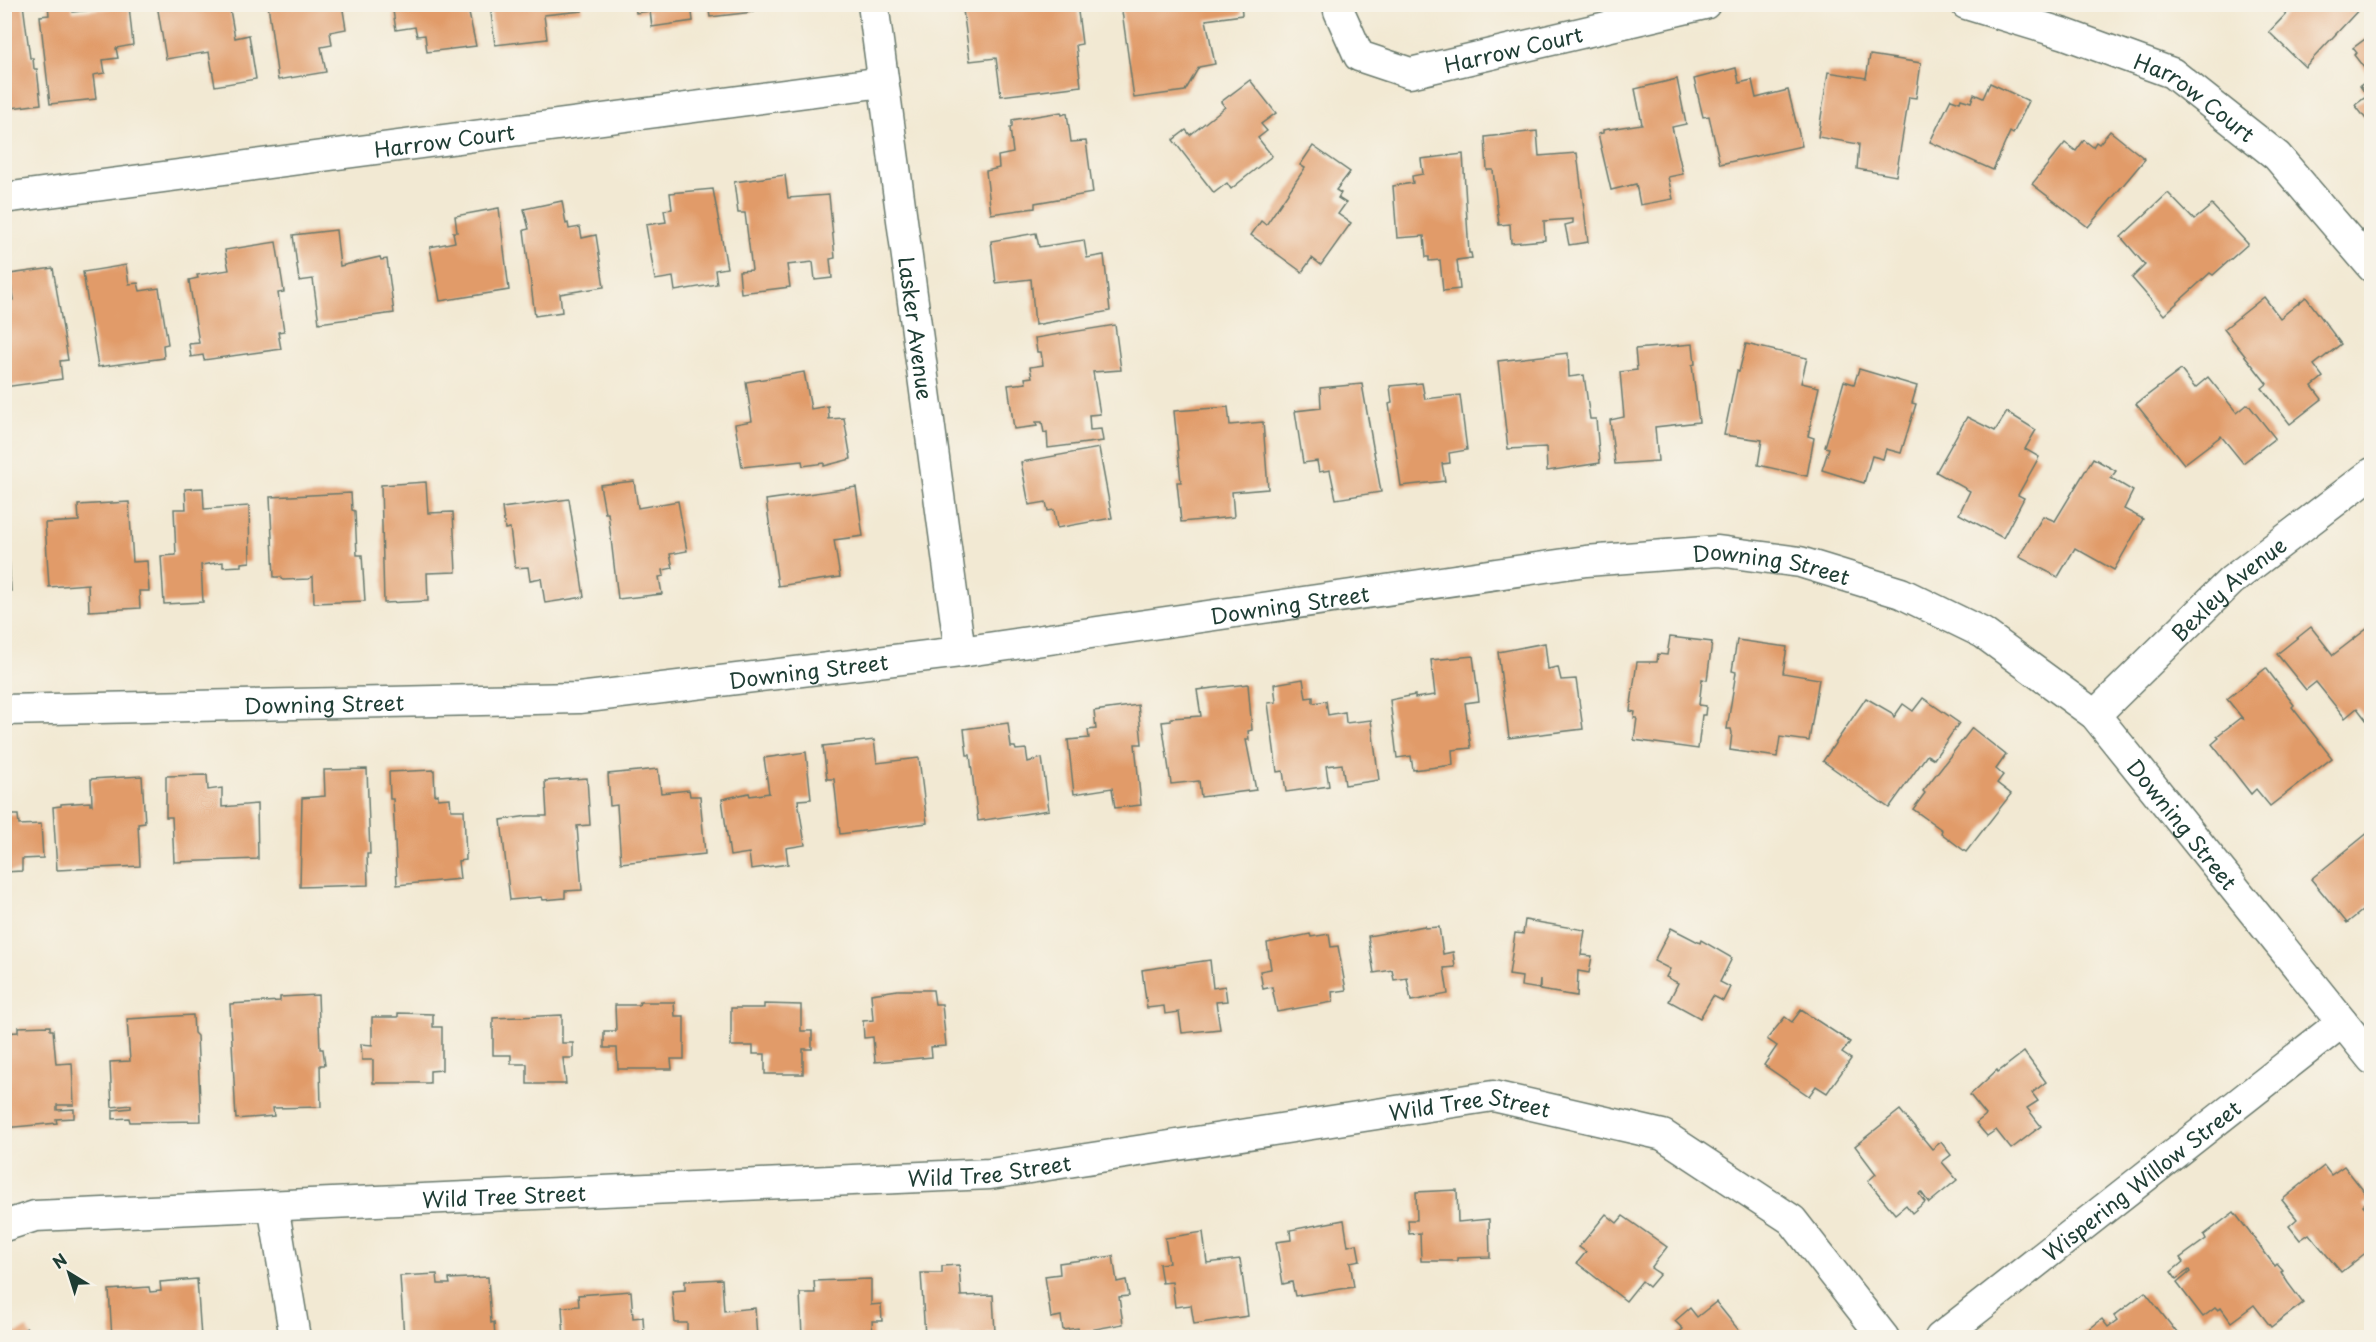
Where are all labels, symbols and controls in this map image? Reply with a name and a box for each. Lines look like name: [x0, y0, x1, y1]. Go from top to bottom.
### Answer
street label: Harrow Court: [1441, 17, 1586, 81]
street label: Harrow Court: [2130, 45, 2262, 149]
street label: Harrow Court: [372, 115, 516, 165]
street label: Lasker Avenue: [891, 254, 942, 402]
street label: Bexley Avenue: [2163, 529, 2293, 648]
street label: Downing Street: [1691, 535, 1854, 592]
street label: Downing Street: [1208, 577, 1371, 631]
street label: Downing Street: [727, 645, 890, 696]
street label: Downing Street: [243, 686, 404, 721]
street label: Downing Street: [2120, 751, 2245, 896]
street label: Wild Tree Street: [1386, 1079, 1554, 1128]
street label: Wispering Willow Street: [2035, 1092, 2247, 1268]
street label: Wild Tree Street: [907, 1146, 1073, 1194]
street label: Wild Tree Street: [421, 1176, 587, 1215]
north arrow: [39, 1243, 99, 1303]
text: N: [47, 1247, 72, 1274]

